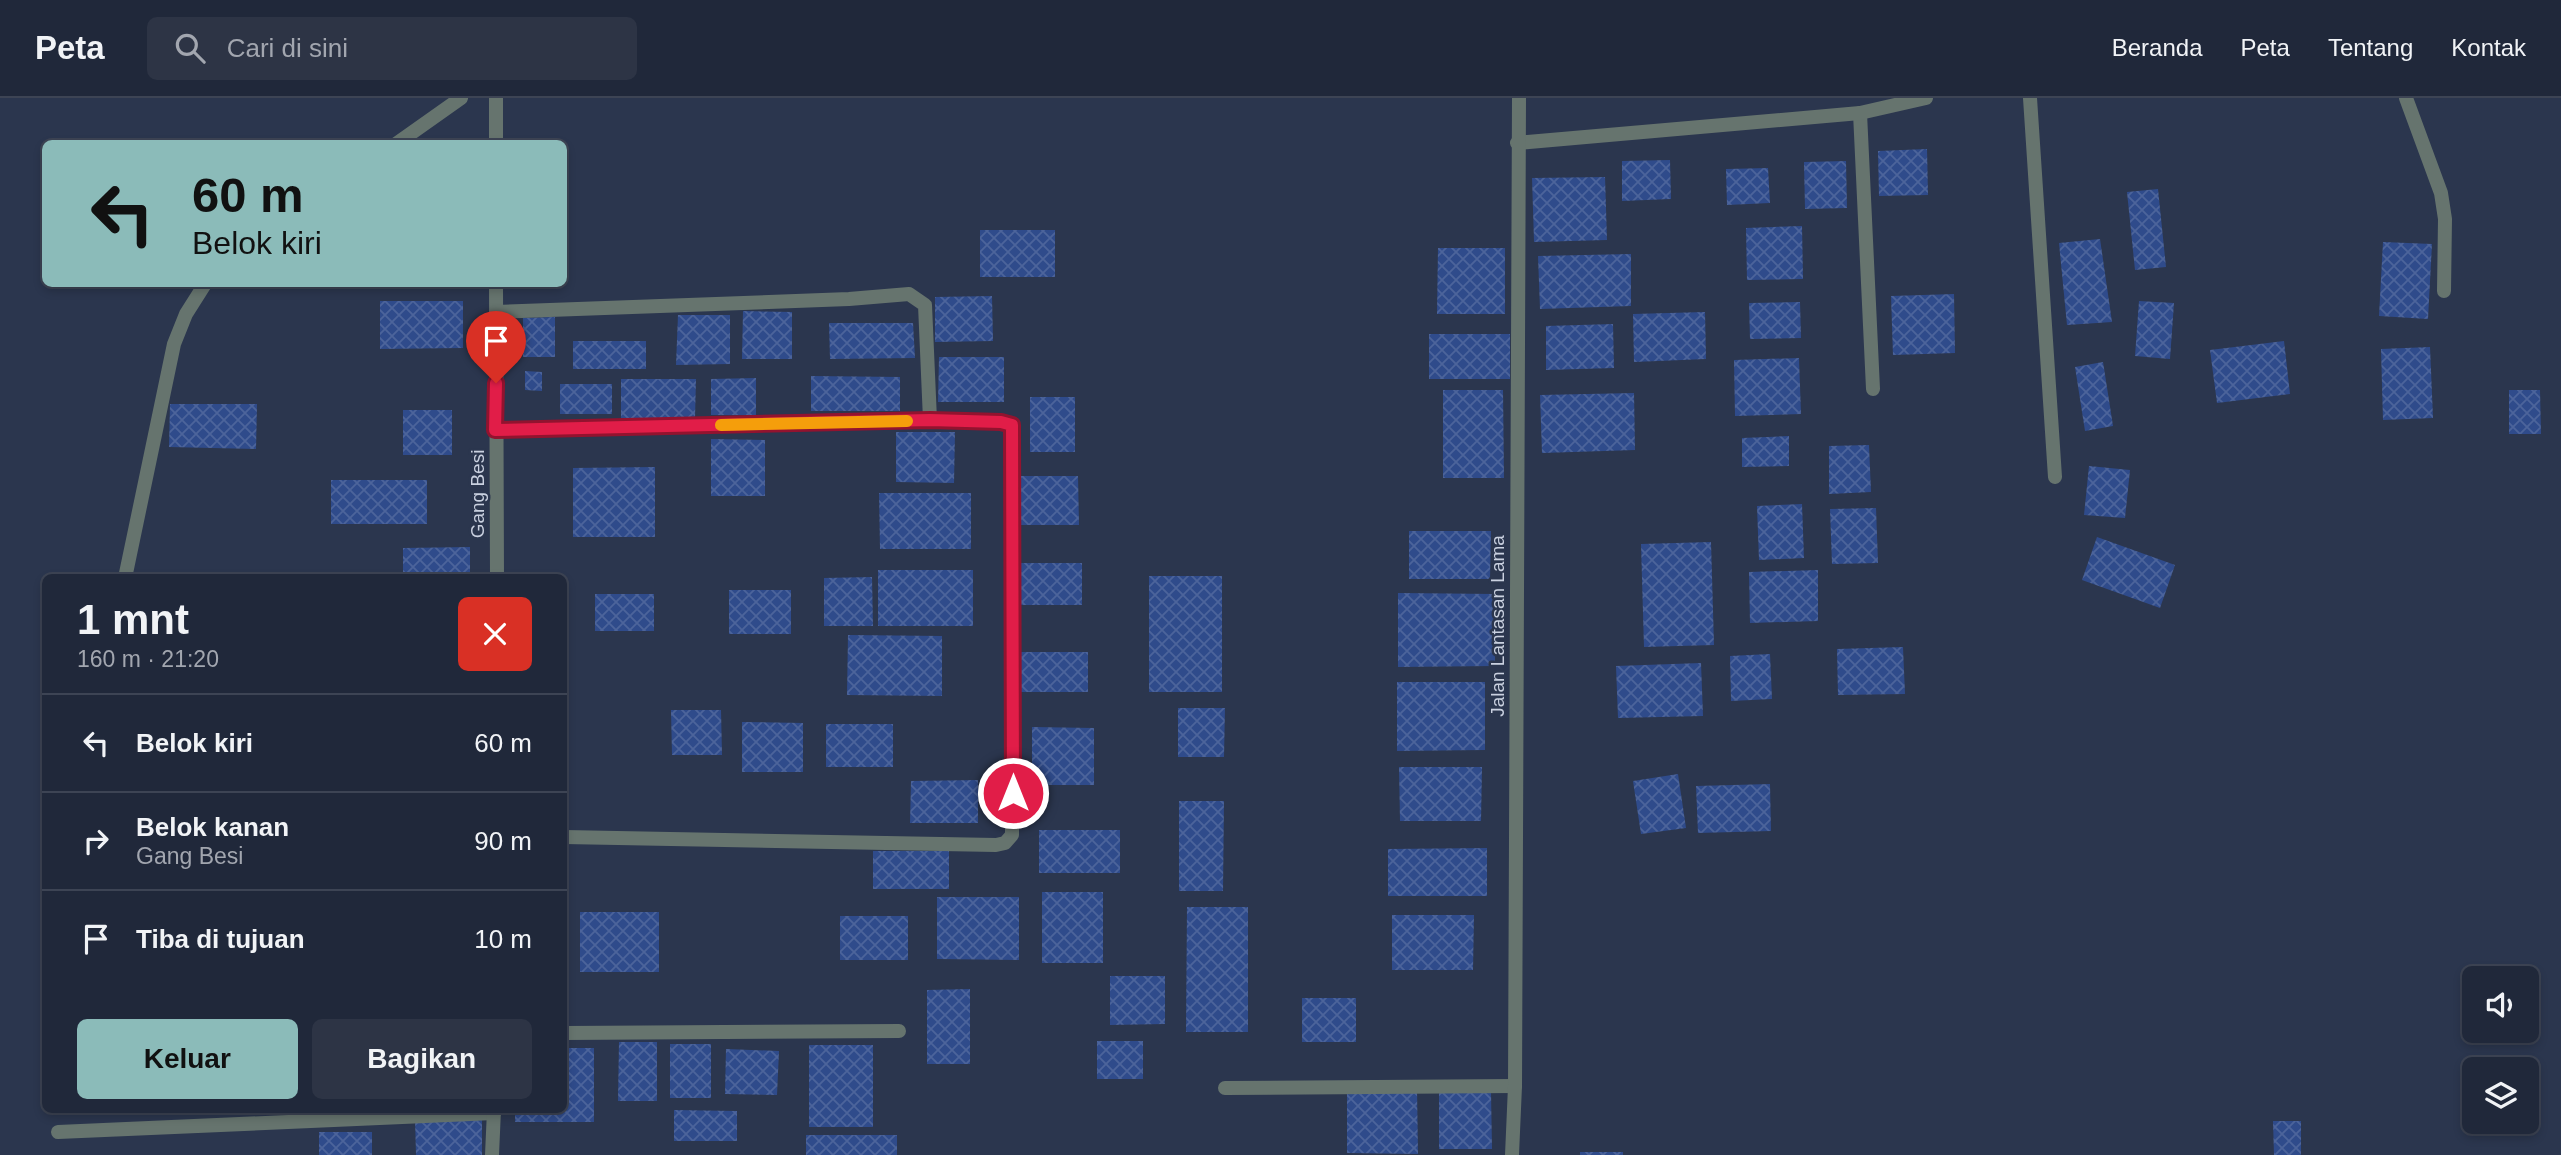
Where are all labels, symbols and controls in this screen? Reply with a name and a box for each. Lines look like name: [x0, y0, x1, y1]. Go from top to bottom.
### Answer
search box: [147, 17, 637, 80]
text: Peta: [35, 29, 105, 66]
icon: search: [171, 29, 209, 67]
text: Cari di sini: [227, 33, 348, 63]
text: Beranda: [2112, 34, 2203, 61]
text: Peta: [2241, 34, 2290, 61]
text: Tentang: [2328, 34, 2413, 61]
text: Kontak: [2451, 34, 2526, 61]
icon: left: [77, 168, 168, 259]
text: 60 m: [192, 168, 304, 222]
text: Belok kiri: [192, 225, 322, 261]
pin: [466, 311, 526, 383]
icon: arrive: [477, 322, 515, 360]
street label: Gang Besi: [467, 450, 488, 538]
street label: Jalan Lantasan Lama: [1487, 535, 1508, 717]
text: 1 mnt: [77, 596, 189, 643]
button: close: [458, 597, 532, 671]
text: 160 m · 21:20: [77, 646, 219, 672]
icon: left: [77, 724, 115, 762]
text: Belok kiri: [136, 728, 253, 758]
text: 60 m: [474, 728, 532, 758]
position arrow: [976, 756, 1050, 830]
text: Belok kanan: [136, 812, 289, 842]
icon: right: [77, 822, 115, 860]
text: 90 m: [474, 826, 532, 856]
text: Gang Besi: [136, 843, 243, 869]
icon: arrive: [77, 920, 115, 958]
text: Tiba di tujuan: [136, 924, 305, 954]
text: 10 m: [474, 924, 532, 954]
map controls: [2462, 966, 2539, 1134]
button: sound: [2462, 966, 2539, 1043]
button: Keluar: [77, 1019, 298, 1099]
button: Bagikan: [312, 1019, 532, 1099]
button: layers: [2462, 1057, 2539, 1134]

